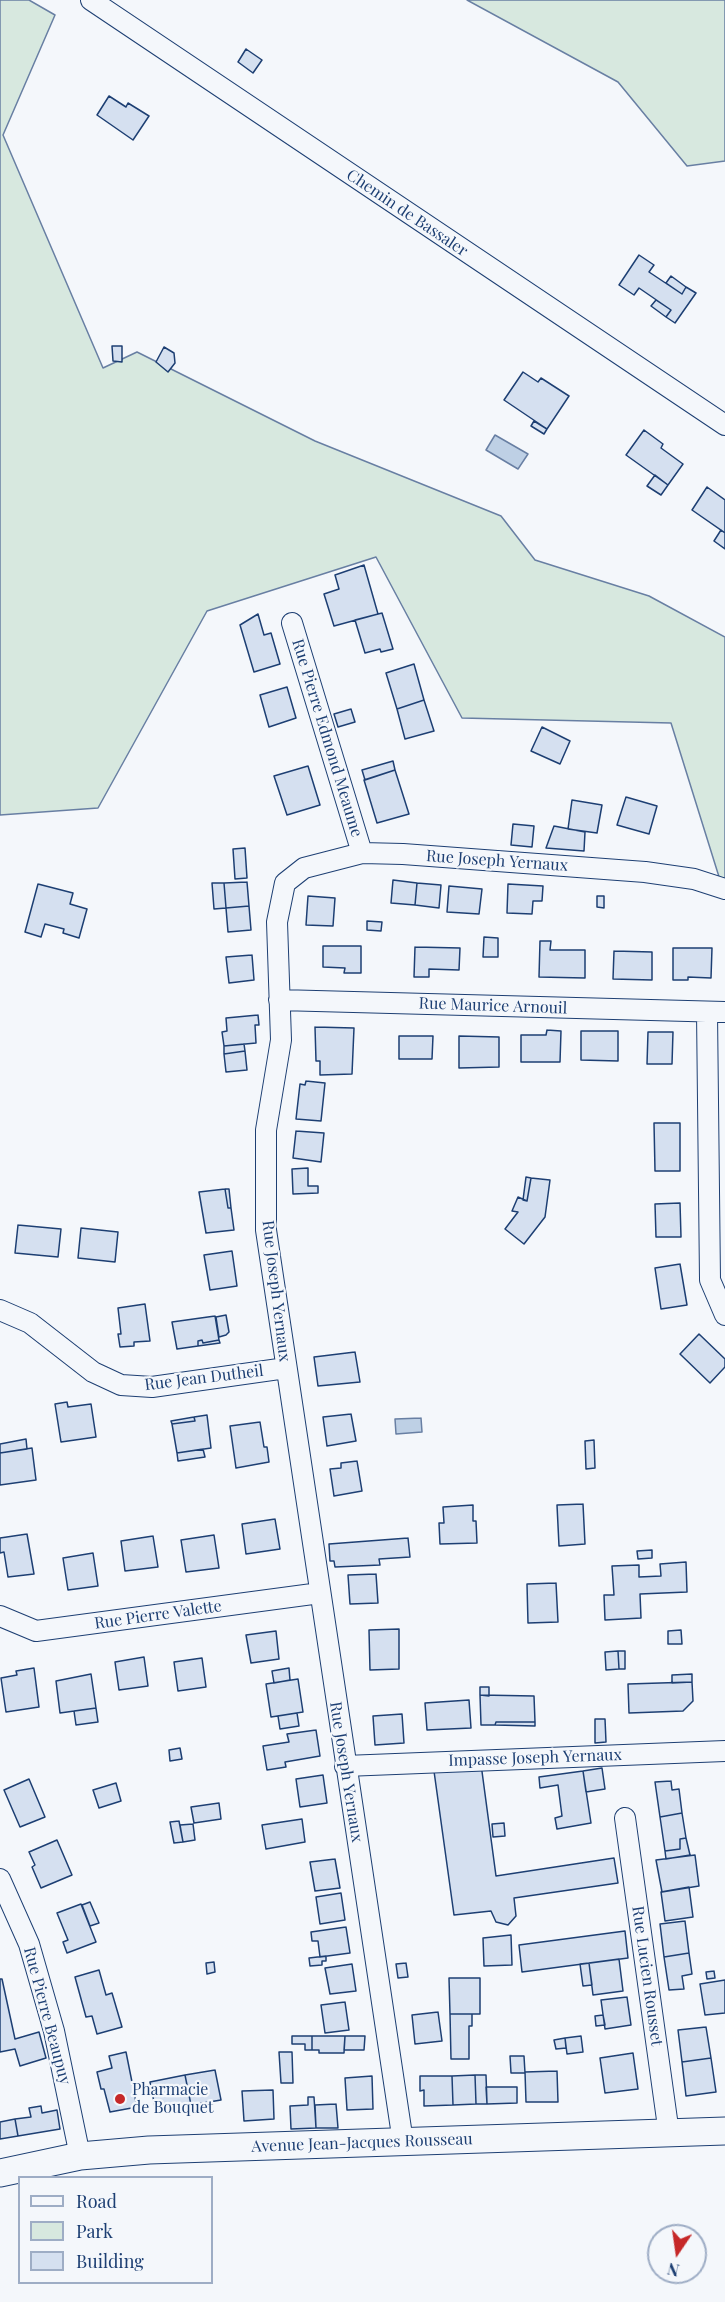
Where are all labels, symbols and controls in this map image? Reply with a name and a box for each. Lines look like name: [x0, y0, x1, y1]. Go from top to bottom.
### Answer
street label: Chemin de Bassaler: [343, 165, 471, 261]
street label: Rue Pierre Edmond Meaume: [288, 637, 366, 839]
street label: Rue Joseph Yernaux: [425, 846, 569, 876]
street label: Rue Maurice Arnouil: [418, 994, 568, 1018]
street label: Rue Joseph Yernaux: [258, 1219, 294, 1363]
street label: Rue Jean Dutheil: [143, 1361, 265, 1395]
street label: Rue Pierre Valette: [93, 1597, 223, 1633]
street label: Rue Joseph Yernaux: [325, 1700, 367, 1844]
street label: Impasse Joseph Yernaux: [448, 1745, 622, 1771]
street label: Rue Lucien Rousset: [628, 1905, 666, 2047]
street label: Rue Pierre Beaupuy: [19, 1945, 75, 2087]
place label: Pharmacie de Bouquet: [132, 2080, 213, 2118]
marker: Pharmacie de Bouquet: [113, 2092, 127, 2106]
street label: Avenue Jean-Jacques Rousseau: [251, 2130, 473, 2156]
legend: [18, 2176, 213, 2284]
text: Road: [76, 2189, 117, 2213]
text: Park: [76, 2219, 113, 2243]
north arrow: [647, 2224, 707, 2284]
text: Building: [76, 2249, 144, 2273]
text: N: [665, 2259, 681, 2282]

